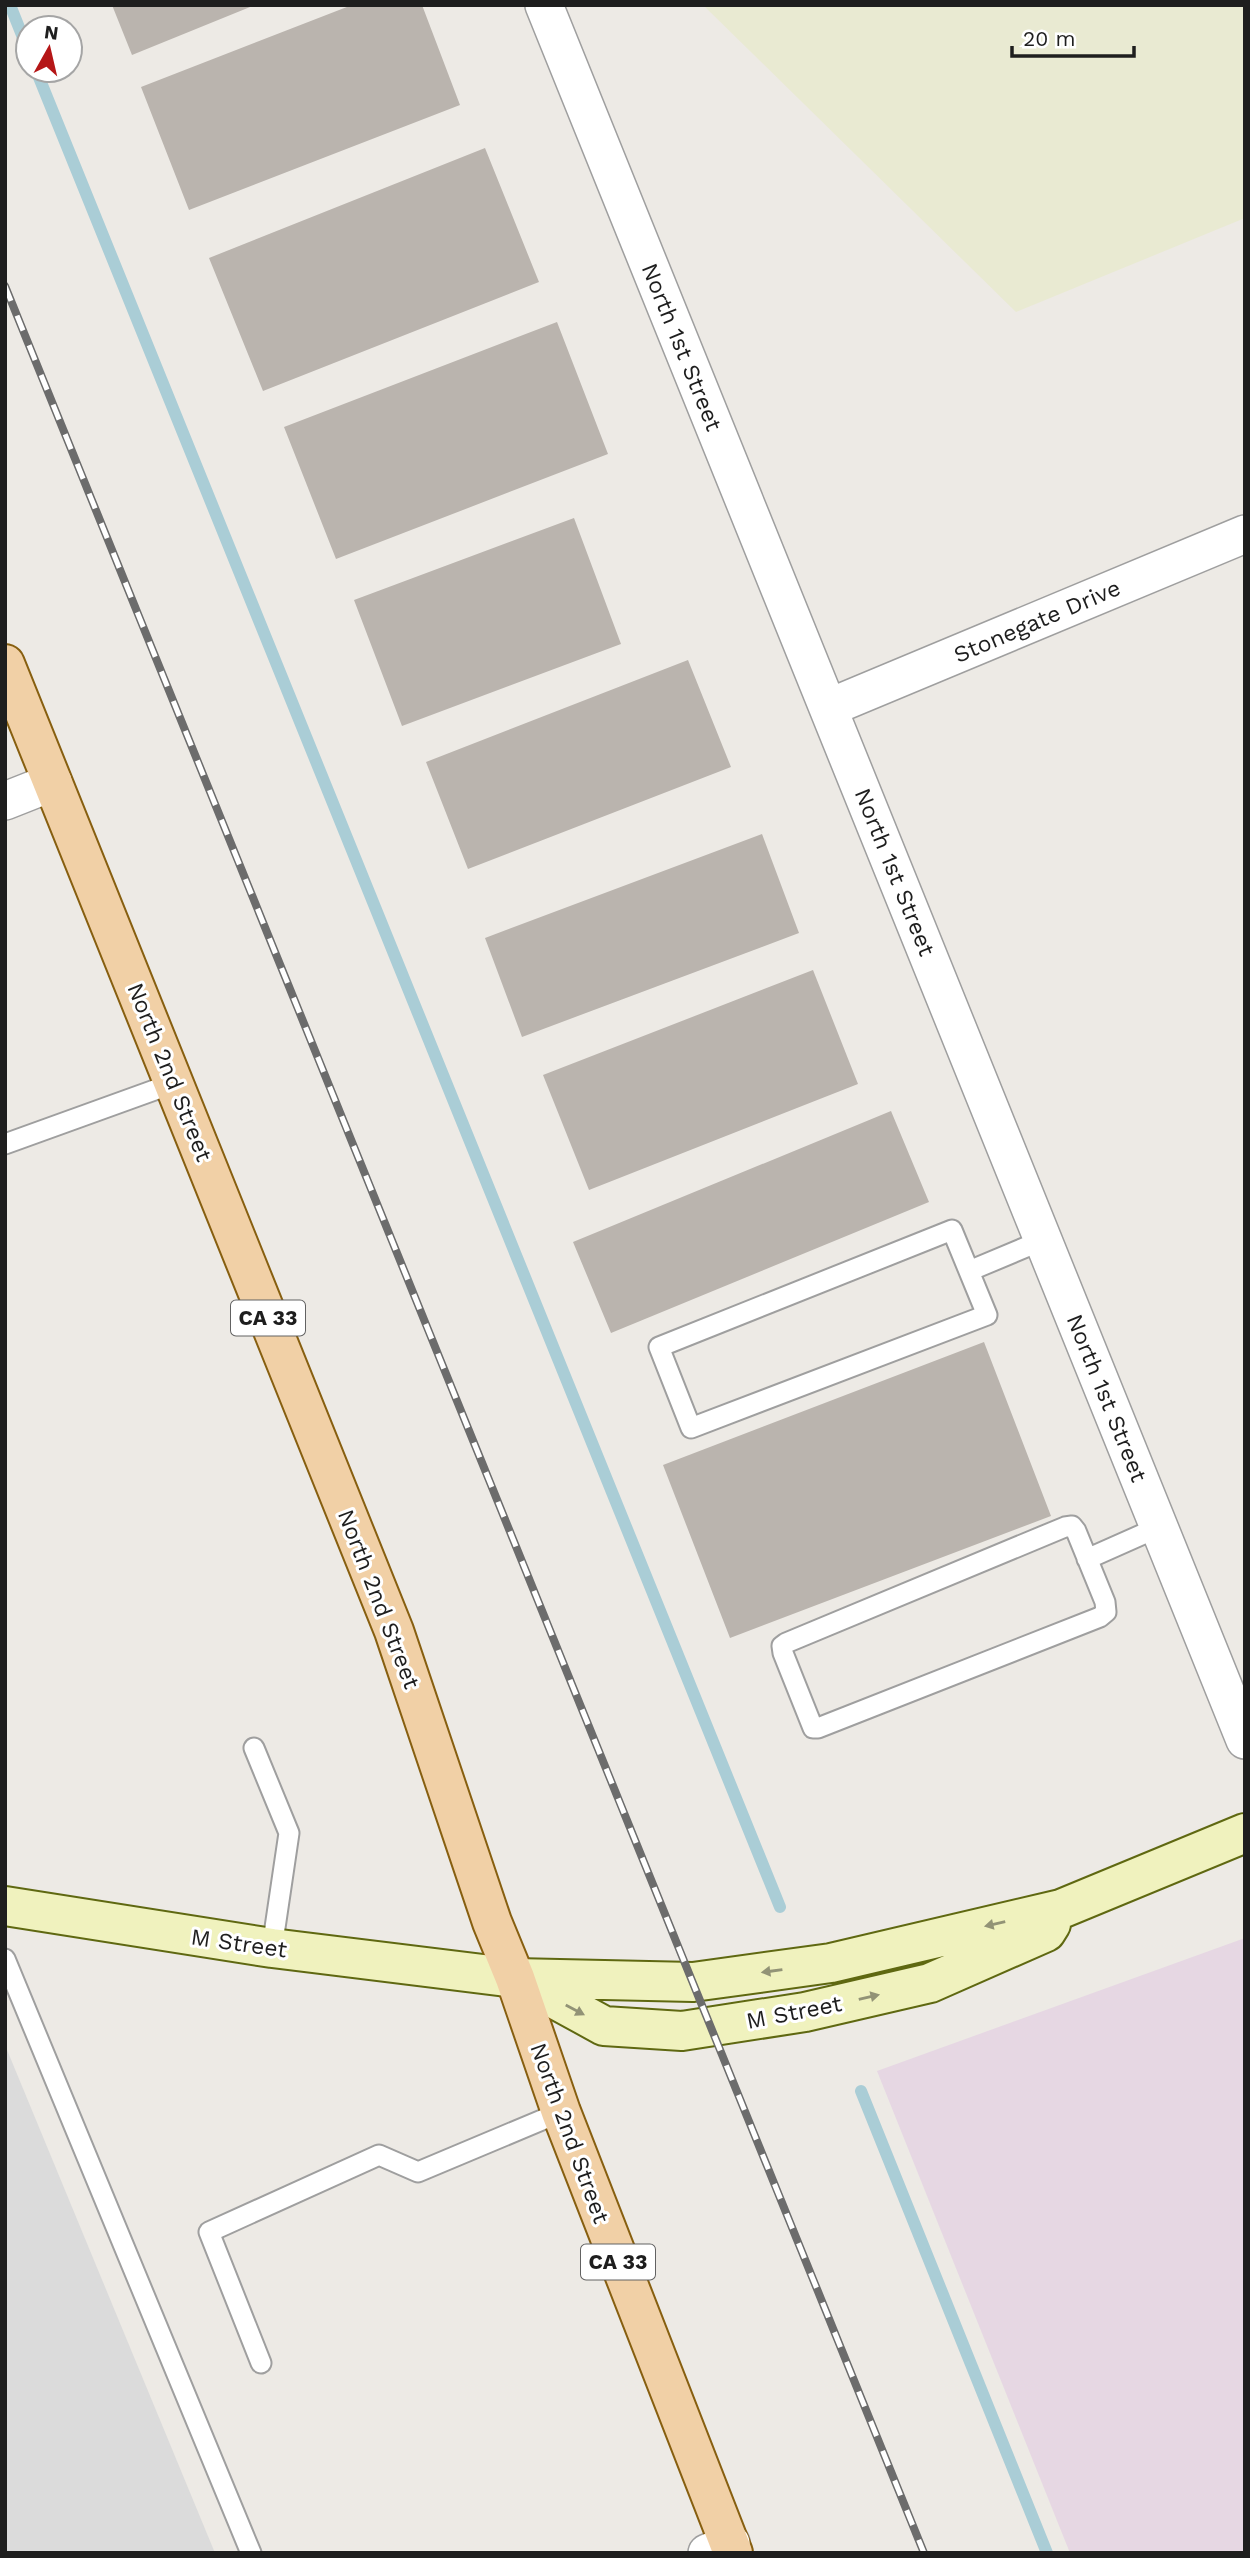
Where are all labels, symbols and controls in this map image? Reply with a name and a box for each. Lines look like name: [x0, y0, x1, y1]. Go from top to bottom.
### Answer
north arrow: [14, 14, 84, 84]
scale bar: [1012, 14, 1134, 58]
text: N: [43, 20, 60, 45]
text: 20 m: [1023, 26, 1075, 51]
street label: North 1st Street: [636, 259, 728, 435]
street label: Stonegate Drive: [950, 574, 1125, 669]
street label: North 1st Street: [849, 784, 941, 960]
street label: North 2nd Street: [121, 979, 218, 1166]
road number: CA 33: [231, 1300, 305, 1336]
street label: North 1st Street: [1061, 1310, 1153, 1486]
street label: North 2nd Street: [332, 1506, 425, 1693]
one-way arrow: [984, 1919, 1006, 1930]
street label: M Street: [189, 1923, 289, 1964]
one-way arrow: [761, 1966, 783, 1977]
street label: M Street: [744, 1990, 844, 2035]
one-way arrow: [858, 1992, 880, 2003]
one-way arrow: [565, 2004, 584, 2016]
street label: North 2nd Street: [524, 2039, 615, 2227]
road number: CA 33: [581, 2244, 655, 2280]

